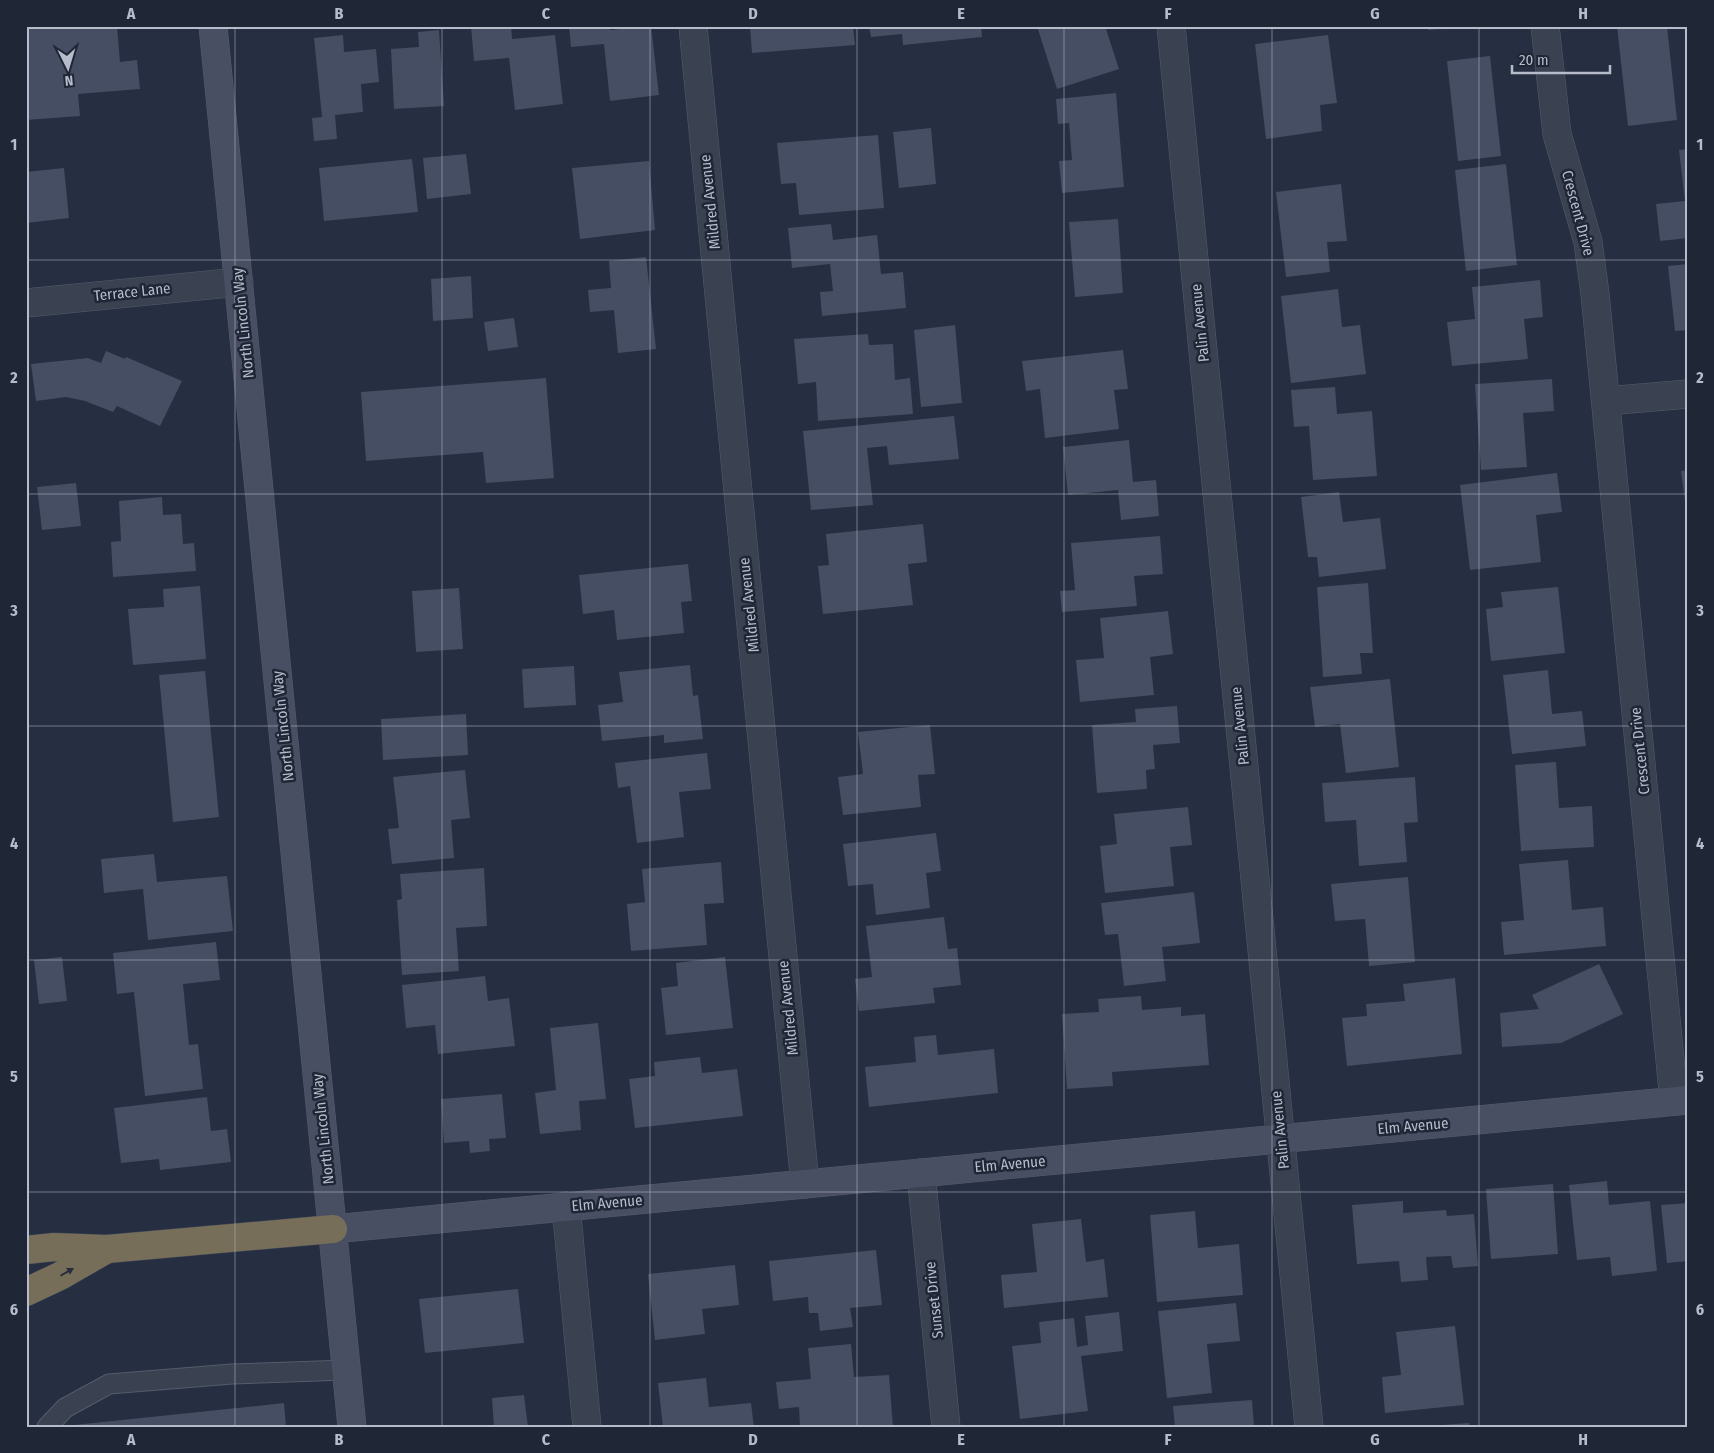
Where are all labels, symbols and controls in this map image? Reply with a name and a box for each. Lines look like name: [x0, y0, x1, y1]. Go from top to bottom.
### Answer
text: A: [126, 4, 136, 23]
text: B: [335, 4, 344, 23]
text: C: [542, 4, 551, 23]
text: D: [748, 4, 758, 23]
text: E: [957, 4, 965, 23]
text: F: [1164, 4, 1172, 23]
text: G: [1370, 4, 1380, 23]
text: H: [1578, 4, 1588, 23]
north arrow: [42, 42, 92, 92]
scale bar: [1512, 42, 1609, 74]
text: 20 m: [1519, 51, 1549, 69]
text: N: [64, 72, 74, 89]
text: 1: [11, 135, 17, 154]
text: 1: [1697, 135, 1703, 154]
street label: Mildred Avenue: [696, 154, 724, 250]
street label: Crescent Drive: [1558, 168, 1598, 258]
street label: North Lincoln Way: [228, 267, 258, 379]
street label: Terrace Lane: [93, 279, 171, 305]
street label: Palin Avenue: [1187, 283, 1213, 363]
text: 2: [9, 368, 18, 387]
text: 2: [1695, 368, 1704, 387]
street label: Mildred Avenue: [735, 557, 763, 653]
text: 3: [9, 601, 18, 620]
text: 3: [1695, 601, 1704, 620]
street label: North Lincoln Way: [268, 670, 298, 782]
street label: Palin Avenue: [1227, 686, 1253, 766]
street label: Crescent Drive: [1626, 706, 1654, 796]
text: 4: [10, 834, 18, 853]
text: 4: [1696, 834, 1704, 853]
street label: Mildred Avenue: [774, 960, 802, 1056]
text: 5: [10, 1067, 18, 1086]
text: 5: [1696, 1067, 1704, 1086]
street label: North Lincoln Way: [308, 1073, 338, 1185]
street label: Palin Avenue: [1267, 1090, 1293, 1170]
street label: Elm Avenue: [1377, 1114, 1449, 1138]
street label: Elm Avenue: [974, 1152, 1046, 1176]
street label: Elm Avenue: [571, 1191, 643, 1215]
street label: Sunset Drive: [921, 1261, 947, 1339]
one-way arrow: [60, 1268, 75, 1276]
text: 6: [10, 1300, 18, 1319]
text: 6: [1696, 1300, 1704, 1319]
text: A: [126, 1430, 136, 1449]
text: B: [335, 1430, 344, 1449]
text: C: [542, 1430, 551, 1449]
text: D: [748, 1430, 758, 1449]
text: E: [957, 1430, 965, 1449]
text: F: [1164, 1430, 1172, 1449]
text: G: [1370, 1430, 1380, 1449]
text: H: [1578, 1430, 1588, 1449]

